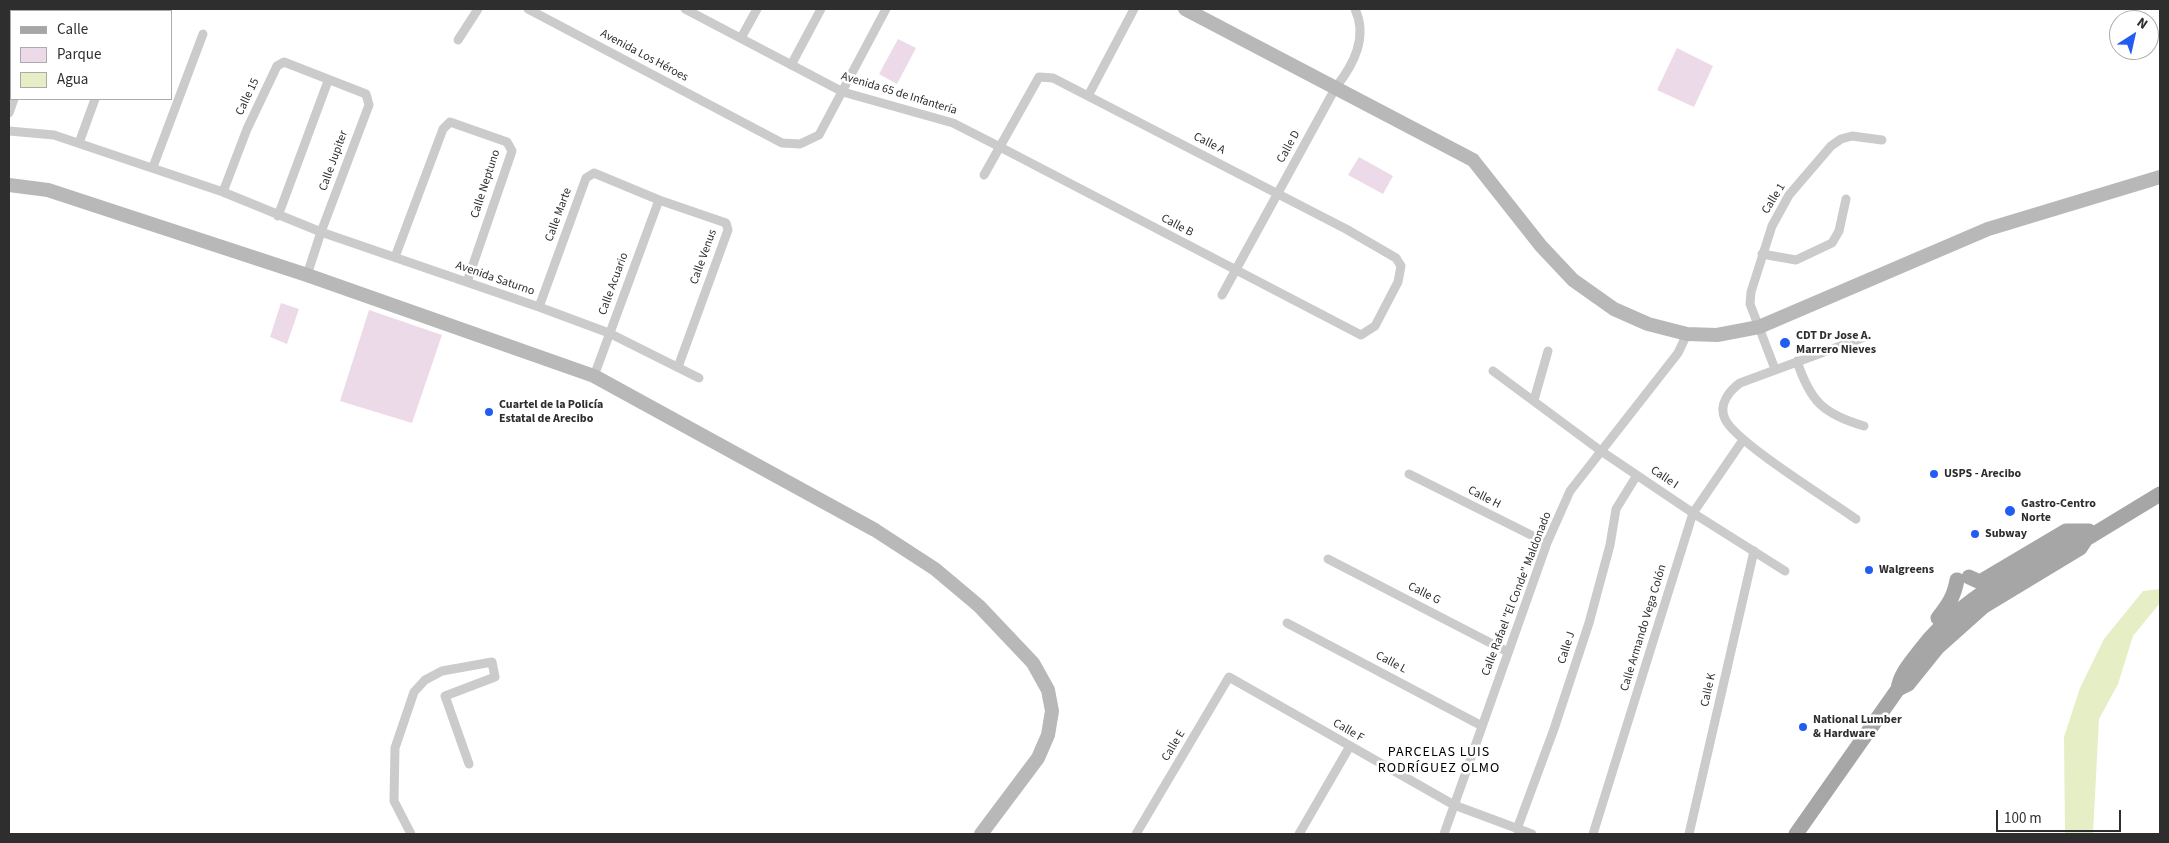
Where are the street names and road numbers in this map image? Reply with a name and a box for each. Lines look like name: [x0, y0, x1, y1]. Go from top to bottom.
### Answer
street label: Avenida Los Héroes: [598, 27, 690, 85]
street label: Avenida 65 de Infantería: [839, 69, 959, 119]
street label: Calle 15: [233, 76, 263, 118]
street label: Calle D: [1274, 128, 1304, 166]
street label: Calle Jupiter: [316, 129, 352, 193]
street label: Calle A: [1191, 130, 1227, 158]
street label: Calle Neptuno: [468, 148, 504, 220]
street label: Calle 1: [1759, 181, 1789, 217]
street label: Calle Marte: [543, 186, 575, 244]
street label: Calle B: [1158, 212, 1196, 240]
street label: Calle Venus: [687, 228, 721, 286]
street label: Calle Acuario: [596, 251, 632, 317]
street label: Avenida Saturno: [454, 259, 536, 299]
street label: Calle I: [1647, 463, 1681, 493]
street label: Calle H: [1465, 484, 1503, 512]
street label: Calle Rafael "El Conde" Maldonado: [1479, 510, 1555, 678]
street label: Calle Armando Vega Colón: [1618, 563, 1670, 693]
street label: Calle G: [1405, 580, 1443, 608]
street label: Calle J: [1555, 630, 1579, 666]
street label: Calle L: [1373, 649, 1409, 677]
street label: Calle K: [1698, 672, 1720, 708]
street label: Calle F: [1330, 716, 1366, 746]
street label: Calle E: [1159, 728, 1189, 764]

